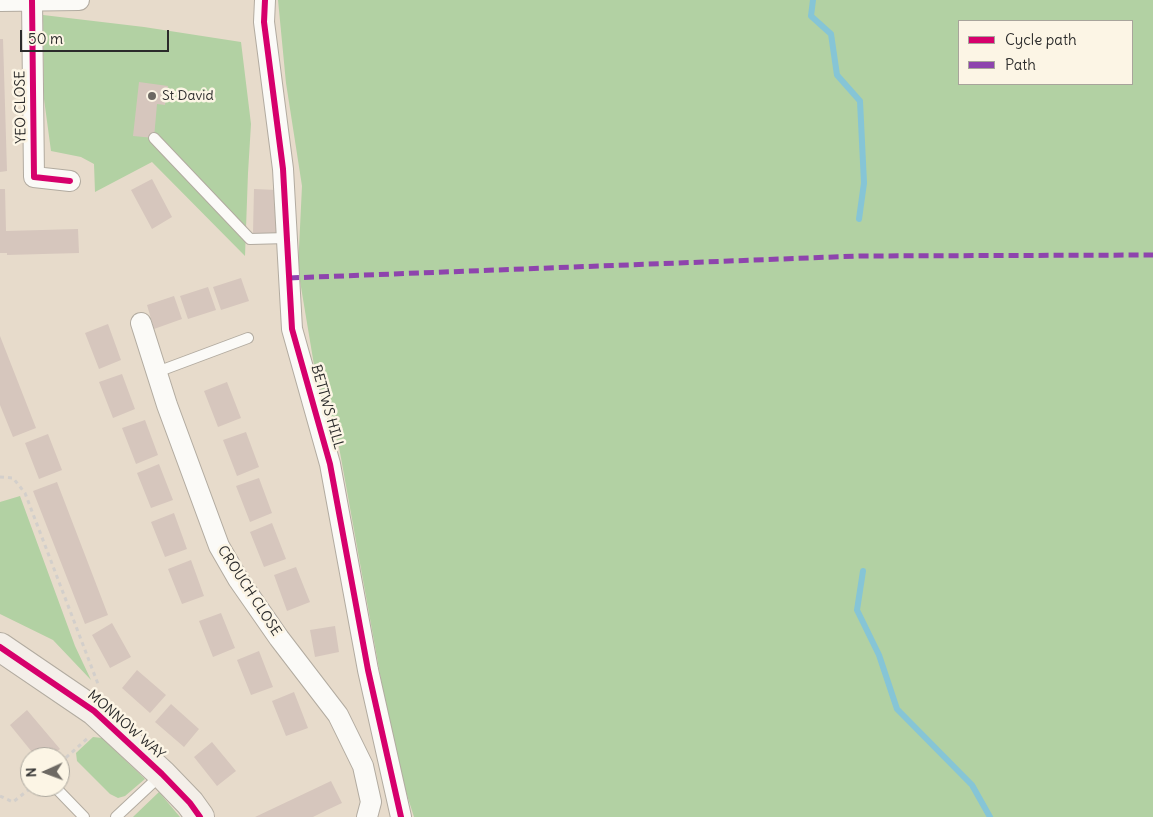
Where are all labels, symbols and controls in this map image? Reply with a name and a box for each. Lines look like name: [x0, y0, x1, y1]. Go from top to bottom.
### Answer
scale bar: [22, 20, 171, 52]
legend: [958, 20, 1133, 85]
text: 50 m: [28, 29, 63, 48]
text: Cycle path: [1005, 30, 1077, 49]
text: Path: [1005, 55, 1036, 74]
street label: YEO CLOSE: [12, 70, 30, 144]
place label: St David: [162, 88, 214, 104]
marker: St David: [146, 90, 158, 102]
street label: BETTWS HILL: [307, 363, 347, 451]
street label: CROUCH CLOSE: [214, 543, 284, 639]
street label: MONNOW WAY: [84, 687, 168, 763]
north arrow: [20, 747, 70, 797]
text: N: [22, 767, 40, 778]

